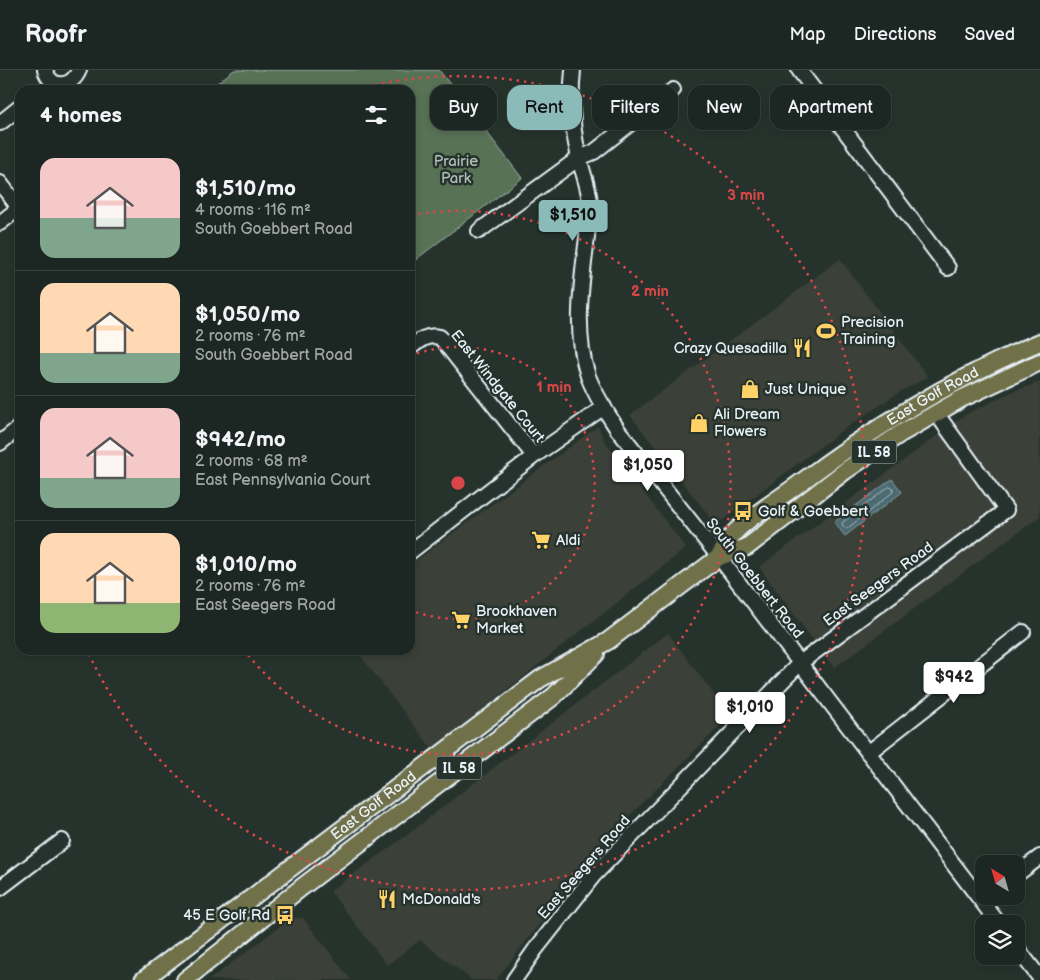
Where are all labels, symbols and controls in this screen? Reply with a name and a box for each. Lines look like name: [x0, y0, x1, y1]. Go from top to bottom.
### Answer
text: Roofr: [25, 20, 87, 49]
text: Map: [790, 24, 826, 45]
text: Directions: [854, 24, 936, 45]
text: Saved: [964, 24, 1015, 45]
chip: Buy: [430, 85, 497, 130]
chip: Rent: [507, 85, 582, 130]
chip: Filters: [592, 85, 678, 130]
chip: New: [688, 85, 760, 130]
chip: Apartment: [770, 85, 891, 130]
icon: filters: [362, 101, 390, 129]
text: 4 homes: [40, 103, 122, 128]
park label: Prairie Park: [434, 152, 478, 188]
text: $1,510/mo: [195, 176, 296, 201]
icon: home: [80, 178, 140, 238]
text: 3 min: [727, 186, 765, 205]
pin: $1,510: [532, 200, 614, 242]
text: 4 rooms · 116 m²: [195, 201, 311, 220]
text: $1,510: [550, 206, 596, 225]
text: South Goebbert Road: [195, 220, 353, 239]
text: 2 min: [631, 282, 669, 301]
text: $1,050/mo: [195, 302, 300, 327]
icon: home: [80, 303, 140, 363]
place label: Precision Training: [841, 313, 904, 349]
sports icon: Precision Training: [815, 320, 837, 342]
street label: East Windgate Court: [446, 326, 549, 447]
text: 2 rooms · 76 m²: [195, 327, 306, 346]
restaurant icon: Crazy Quesadilla: [791, 337, 813, 359]
place label: Crazy Quesadilla: [674, 339, 787, 358]
text: South Goebbert Road: [195, 346, 353, 365]
street label: East Golf Road: [883, 363, 982, 430]
text: 1 min: [536, 378, 572, 397]
shop icon: Just Unique: [739, 378, 761, 400]
place label: Just Unique: [765, 380, 846, 399]
place label: Ali Dream Flowers: [714, 405, 780, 441]
shop icon: Ali Dream Flowers: [688, 412, 710, 434]
text: $942/mo: [195, 427, 286, 452]
icon: home: [80, 428, 140, 488]
road number: IL 58: [852, 441, 896, 464]
pin: $1,050: [607, 450, 689, 492]
text: 2 rooms · 68 m²: [195, 452, 308, 471]
text: $1,050: [623, 456, 673, 475]
text: East Pennsylvania Court: [195, 471, 370, 490]
centre of rings: [449, 474, 467, 492]
bus stop icon: Golf & Goebbert: [732, 500, 754, 522]
place label: Golf & Goebbert: [758, 502, 869, 521]
street label: South Goebbert Road: [702, 514, 808, 642]
supermarket icon: Aldi: [530, 529, 552, 551]
place label: Aldi: [556, 531, 581, 550]
street label: East Seegers Road: [819, 538, 937, 631]
text: $1,010/mo: [195, 552, 297, 577]
icon: home: [80, 553, 140, 613]
text: 2 rooms · 76 m²: [195, 577, 306, 596]
text: East Seegers Road: [195, 596, 336, 615]
place label: Brookhaven Market: [476, 602, 557, 638]
supermarket icon: Brookhaven Market: [450, 609, 472, 631]
pin: $942: [924, 662, 984, 704]
text: $942: [935, 668, 973, 687]
pin: $1,010: [709, 692, 791, 734]
text: $1,010: [726, 698, 774, 717]
road number: IL 58: [436, 756, 482, 780]
street label: East Golf Road: [327, 767, 420, 844]
street label: East Seegers Road: [534, 811, 635, 923]
north arrow: [975, 855, 1025, 905]
map controls: [975, 855, 1025, 965]
restaurant icon: McDonald's: [376, 888, 398, 910]
place label: McDonald's: [402, 890, 481, 909]
bus stop icon: 45 E Golf Rd: [274, 904, 296, 926]
place label: 45 E Golf Rd: [183, 906, 270, 925]
button: layers: [975, 915, 1025, 965]

